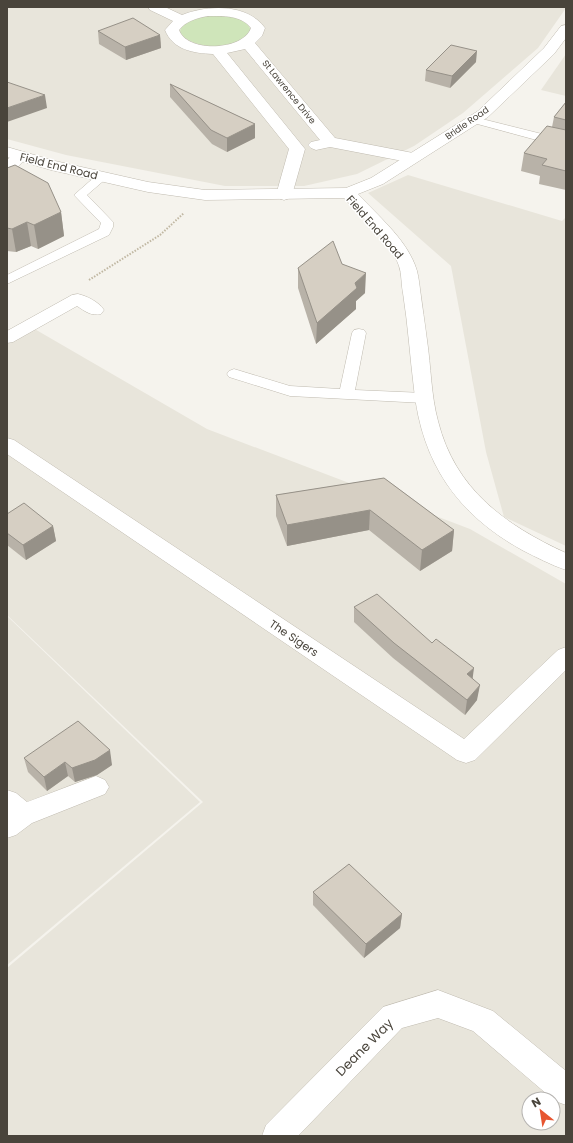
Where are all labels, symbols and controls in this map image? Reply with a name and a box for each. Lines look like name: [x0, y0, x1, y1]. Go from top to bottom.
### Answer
street label: St Lawrence Drive: [259, 58, 319, 127]
street label: Bridle Road: [443, 104, 491, 142]
street label: Field End Road: [18, 149, 100, 183]
street label: Field End Road: [343, 192, 407, 262]
street label: The Sigers: [266, 616, 322, 660]
street label: Deane Way: [331, 1014, 398, 1080]
north arrow: [521, 1091, 561, 1131]
text: N: [528, 1093, 544, 1111]

